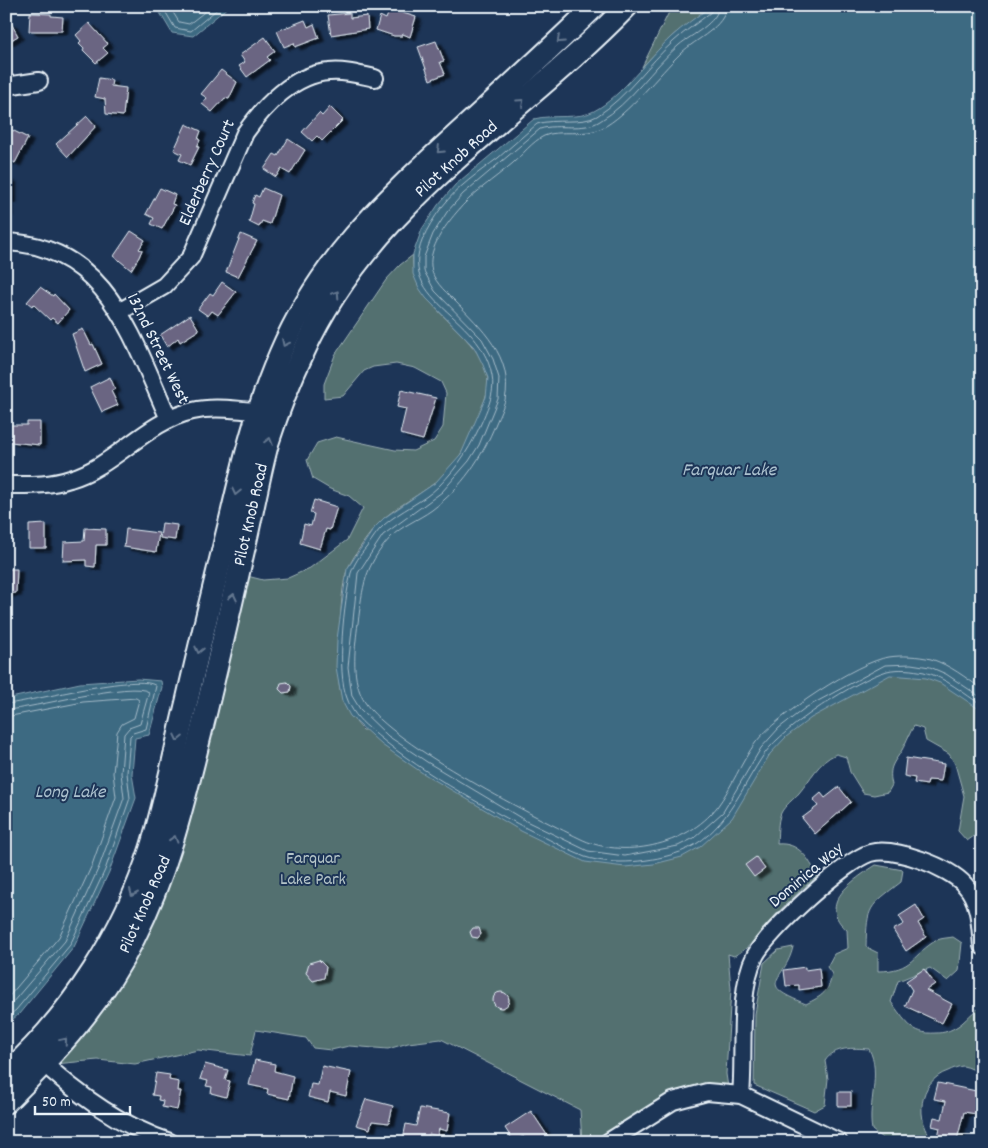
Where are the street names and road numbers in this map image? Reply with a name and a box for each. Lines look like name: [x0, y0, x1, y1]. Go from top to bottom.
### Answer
street label: Elderberry Court: [173, 116, 243, 230]
street label: Pilot Knob Road: [410, 116, 504, 204]
street label: 132nd Street West: [119, 289, 195, 409]
street label: Pilot Knob Road: [228, 461, 276, 569]
street label: Dominica Way: [764, 837, 850, 915]
street label: Pilot Knob Road: [113, 852, 179, 958]

